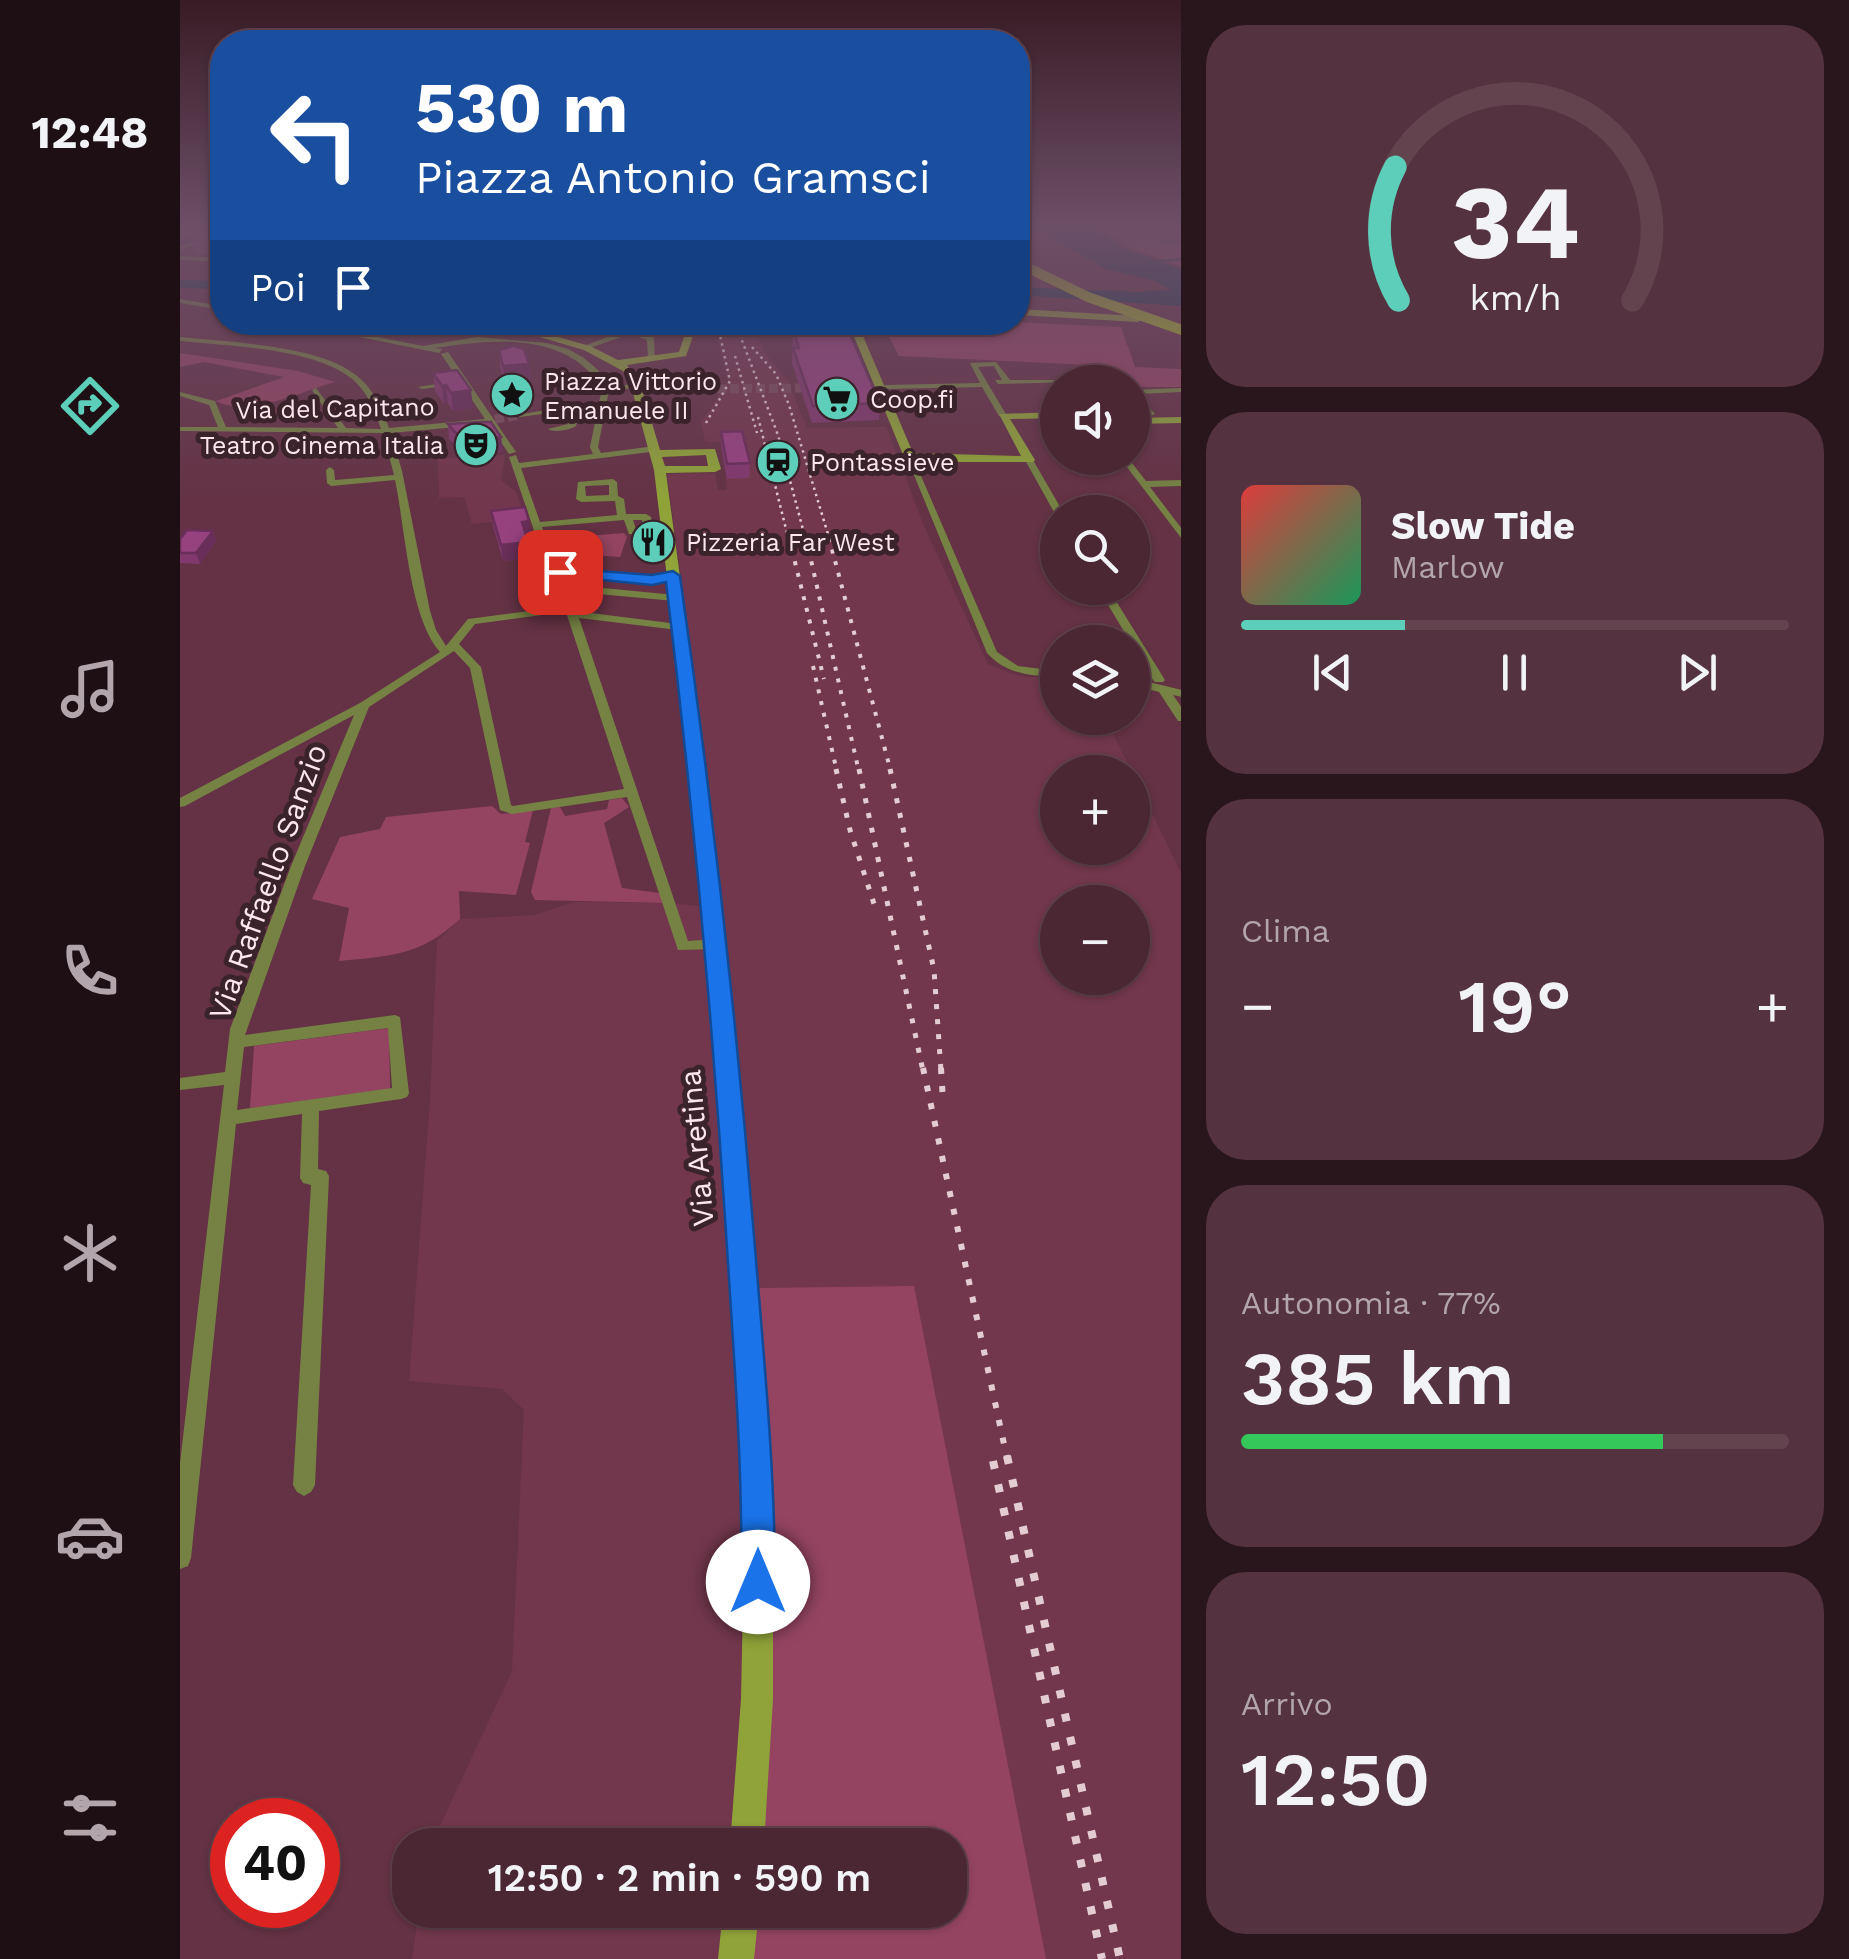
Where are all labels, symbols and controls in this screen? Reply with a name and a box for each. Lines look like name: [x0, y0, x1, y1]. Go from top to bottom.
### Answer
text: 530 m: [415, 67, 628, 149]
icon: left: [250, 70, 380, 200]
text: 12:48: [31, 106, 149, 159]
text: Piazza Antonio Gramsci: [415, 151, 931, 204]
text: 34: [1451, 161, 1579, 283]
icon: arrive: [326, 260, 381, 315]
text: Poi: [250, 266, 306, 310]
text: km/h: [1469, 277, 1561, 319]
map controls: [1040, 365, 1150, 995]
button: sound: [1040, 365, 1150, 475]
place label: Piazza Vittorio Emanuele II: [544, 367, 717, 425]
icon: directions: [55, 371, 125, 441]
place icon: Piazza Vittorio Emanuele II: [489, 372, 535, 418]
supermarket icon: Coop.fi: [814, 376, 860, 422]
place label: Coop.fi: [870, 385, 954, 414]
street label: Via del Capitano: [235, 392, 435, 425]
theatre icon: Teatro Cinema Italia: [453, 422, 499, 468]
place label: Teatro Cinema Italia: [200, 431, 444, 460]
station icon: Pontassieve: [755, 439, 801, 485]
place label: Pontassieve: [810, 448, 954, 477]
button: search: [1040, 495, 1150, 605]
text: Slow Tide: [1391, 504, 1575, 548]
restaurant icon: Pizzeria Far West: [630, 519, 676, 565]
place label: Pizzeria Far West: [686, 528, 895, 557]
pin: [518, 530, 603, 615]
icon: arrive: [533, 545, 588, 600]
text: Marlow: [1391, 548, 1505, 586]
button: layers: [1040, 625, 1150, 735]
icon: previous: [1305, 645, 1360, 700]
icon: pause: [1487, 645, 1542, 700]
icon: next: [1670, 645, 1725, 700]
icon: music: [55, 654, 125, 724]
street label: Via Raffaello Sanzio: [201, 739, 334, 1024]
button: +: [1040, 755, 1150, 865]
button: −: [1040, 885, 1150, 995]
text: Clima: [1241, 912, 1330, 950]
icon: phone: [55, 936, 125, 1006]
text: 19°: [1458, 962, 1572, 1050]
text: −: [1241, 974, 1274, 1038]
text: +: [1756, 974, 1789, 1038]
street label: Via Aretina: [672, 1068, 721, 1228]
icon: climate: [55, 1218, 125, 1288]
text: Autonomia · 77%: [1241, 1284, 1501, 1322]
text: 385 km: [1241, 1334, 1515, 1422]
icon: car: [55, 1501, 125, 1571]
position arrow: [706, 1530, 810, 1634]
text: Arrivo: [1241, 1685, 1333, 1723]
text: 12:50: [1241, 1735, 1430, 1823]
icon: filters: [55, 1783, 125, 1853]
speed limit sign: 40: [210, 1798, 340, 1928]
text: 12:50 · 2 min · 590 m: [488, 1856, 871, 1900]

